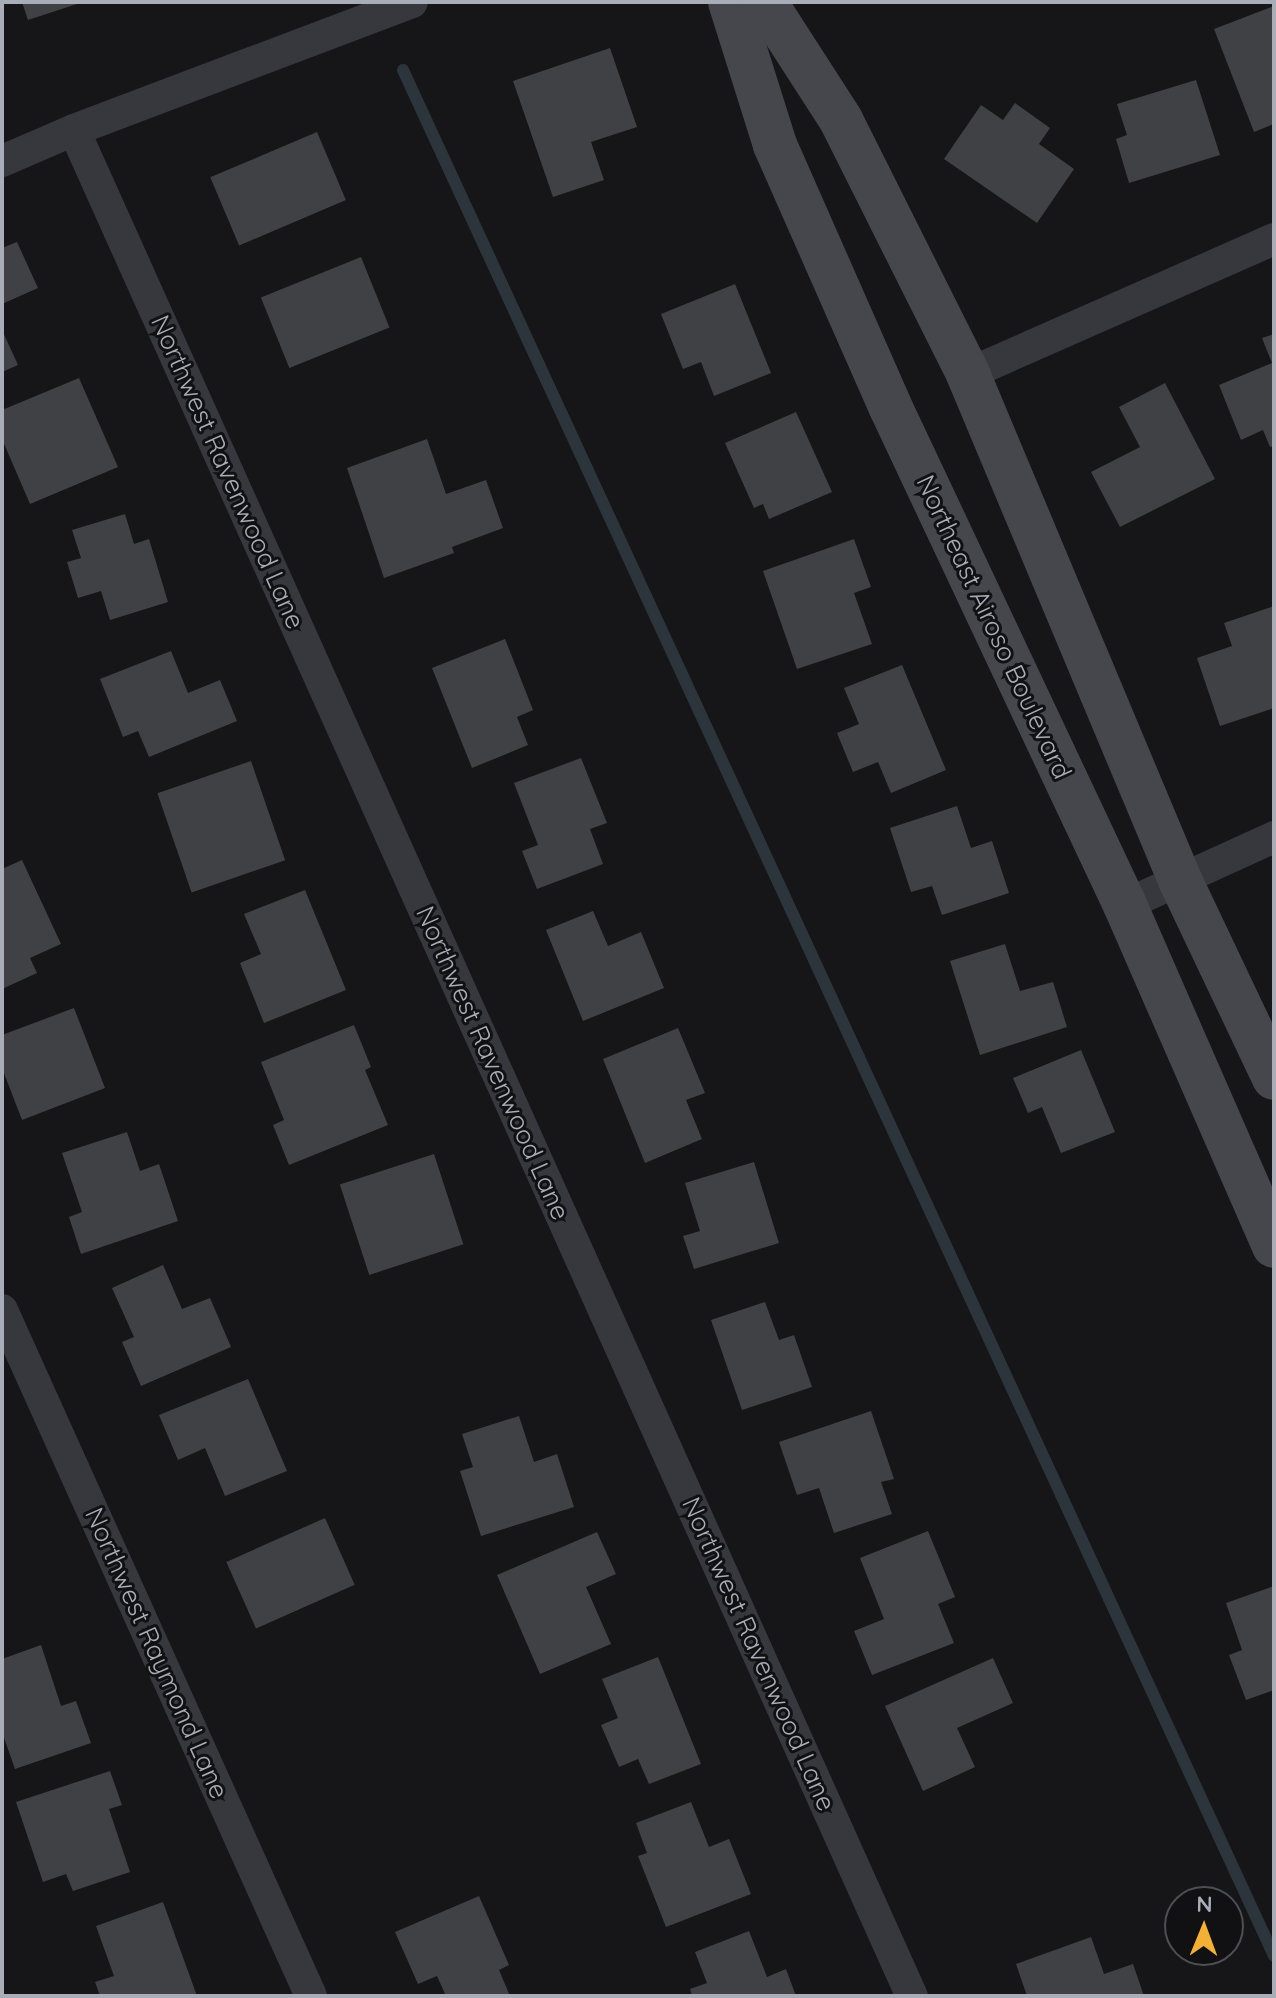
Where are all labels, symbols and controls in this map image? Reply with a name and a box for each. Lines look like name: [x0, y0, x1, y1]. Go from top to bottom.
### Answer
street label: Northwest Ravenwood Lane: [145, 310, 311, 634]
street label: Northeast Airoso Boulevard: [910, 470, 1078, 784]
street label: Northwest Ravenwood Lane: [410, 901, 576, 1225]
street label: Northwest Ravenwood Lane: [676, 1492, 842, 1816]
street label: Northwest Raymond Lane: [79, 1503, 235, 1803]
north arrow: [1164, 1886, 1244, 1966]
text: N: [1196, 1890, 1213, 1918]

